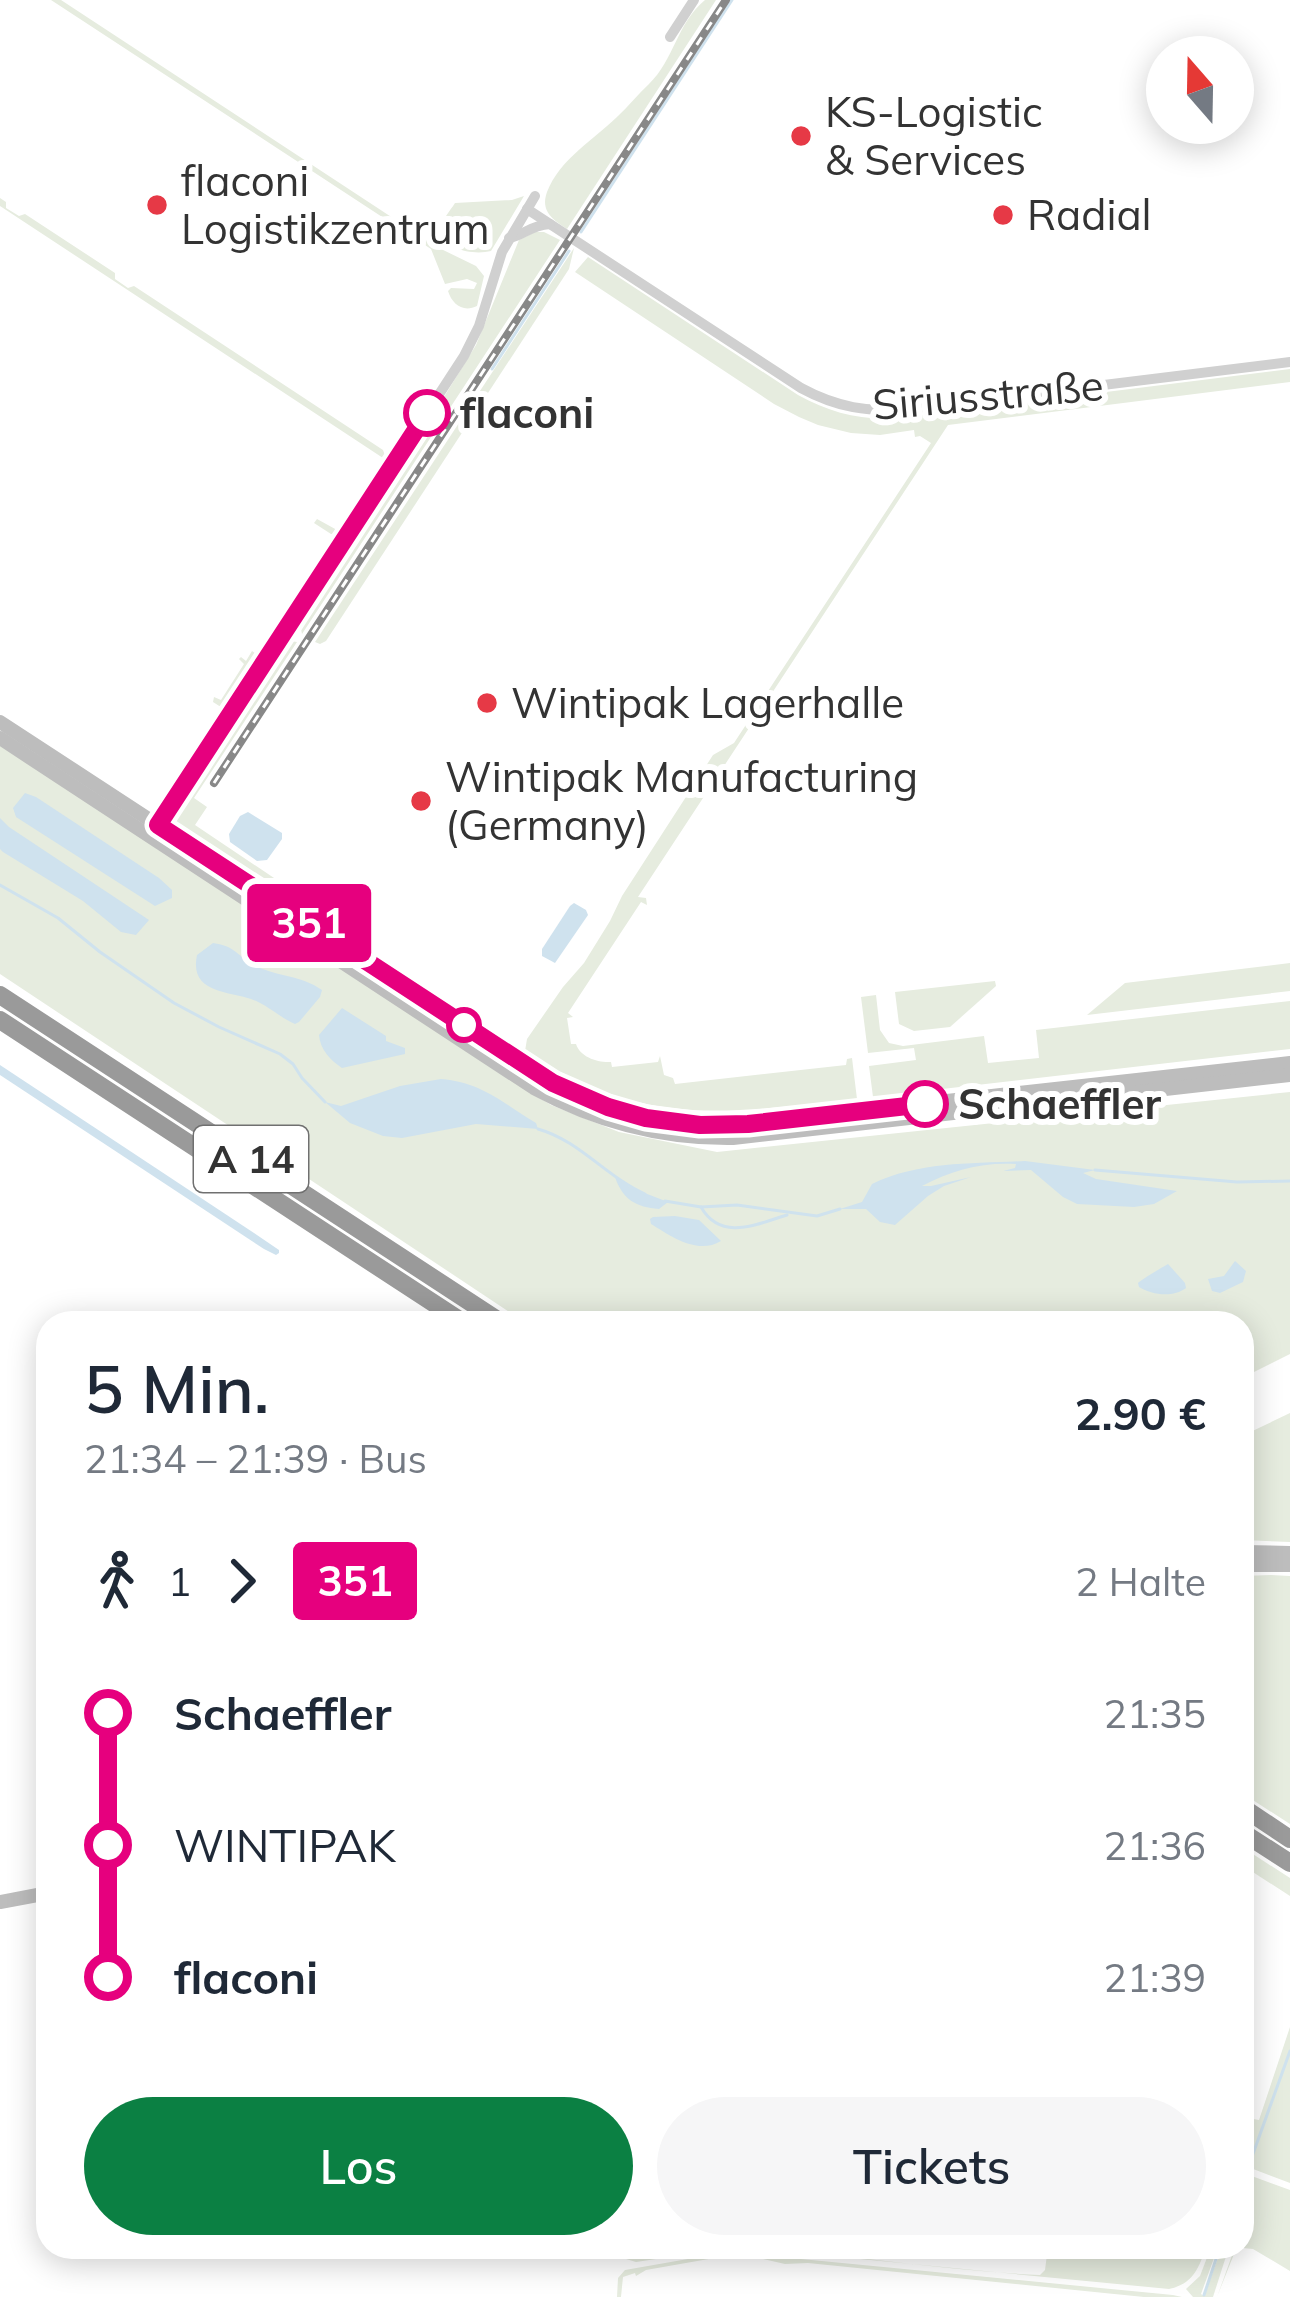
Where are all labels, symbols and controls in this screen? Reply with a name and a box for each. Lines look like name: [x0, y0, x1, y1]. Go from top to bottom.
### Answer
north arrow: [1146, 36, 1254, 144]
map controls: [1146, 36, 1254, 144]
place label: KS-Logistic & Services: [825, 85, 1043, 186]
marker: KS-Logistic & Services: [788, 123, 814, 149]
place label: flaconi Logistikzentrum: [181, 154, 490, 255]
place label: Radial: [1027, 188, 1152, 241]
marker: flaconi Logistikzentrum: [144, 192, 170, 218]
marker: Radial: [990, 202, 1016, 228]
street label: Siriusstraße: [870, 358, 1106, 431]
place label: flaconi: [460, 386, 594, 439]
marker: flaconi: [405, 391, 449, 435]
place label: Wintipak Lagerhalle: [511, 676, 904, 729]
marker: Wintipak Lagerhalle: [474, 690, 500, 716]
place label: Wintipak Manufacturing (Germany): [445, 750, 918, 851]
marker: Wintipak Manufacturing (Germany): [408, 788, 434, 814]
line badge: 351: [240, 884, 378, 962]
text: 351: [271, 896, 347, 949]
unlabelled marker: [448, 1009, 480, 1041]
place label: Schaeffler: [958, 1077, 1161, 1130]
marker: Schaeffler: [903, 1082, 947, 1126]
road number: A 14: [194, 1126, 308, 1192]
text: 5 Min.: [84, 1347, 269, 1430]
text: 2.90 €: [1075, 1385, 1206, 1441]
text: 21:34 – 21:39 · Bus: [84, 1434, 427, 1483]
icon: walk: [84, 1548, 150, 1614]
icon: forward: [209, 1548, 275, 1614]
text: 351: [317, 1554, 393, 1607]
text: 1: [168, 1557, 191, 1606]
text: 2 Halte: [1075, 1557, 1206, 1606]
text: Schaeffler: [174, 1685, 391, 1741]
text: 21:35: [1104, 1689, 1206, 1738]
text: WINTIPAK: [174, 1817, 396, 1873]
text: 21:36: [1104, 1821, 1206, 1870]
text: flaconi: [174, 1949, 318, 2005]
text: 21:39: [1104, 1953, 1206, 2002]
button: Los: [84, 2097, 633, 2235]
button: Tickets: [657, 2097, 1206, 2235]

